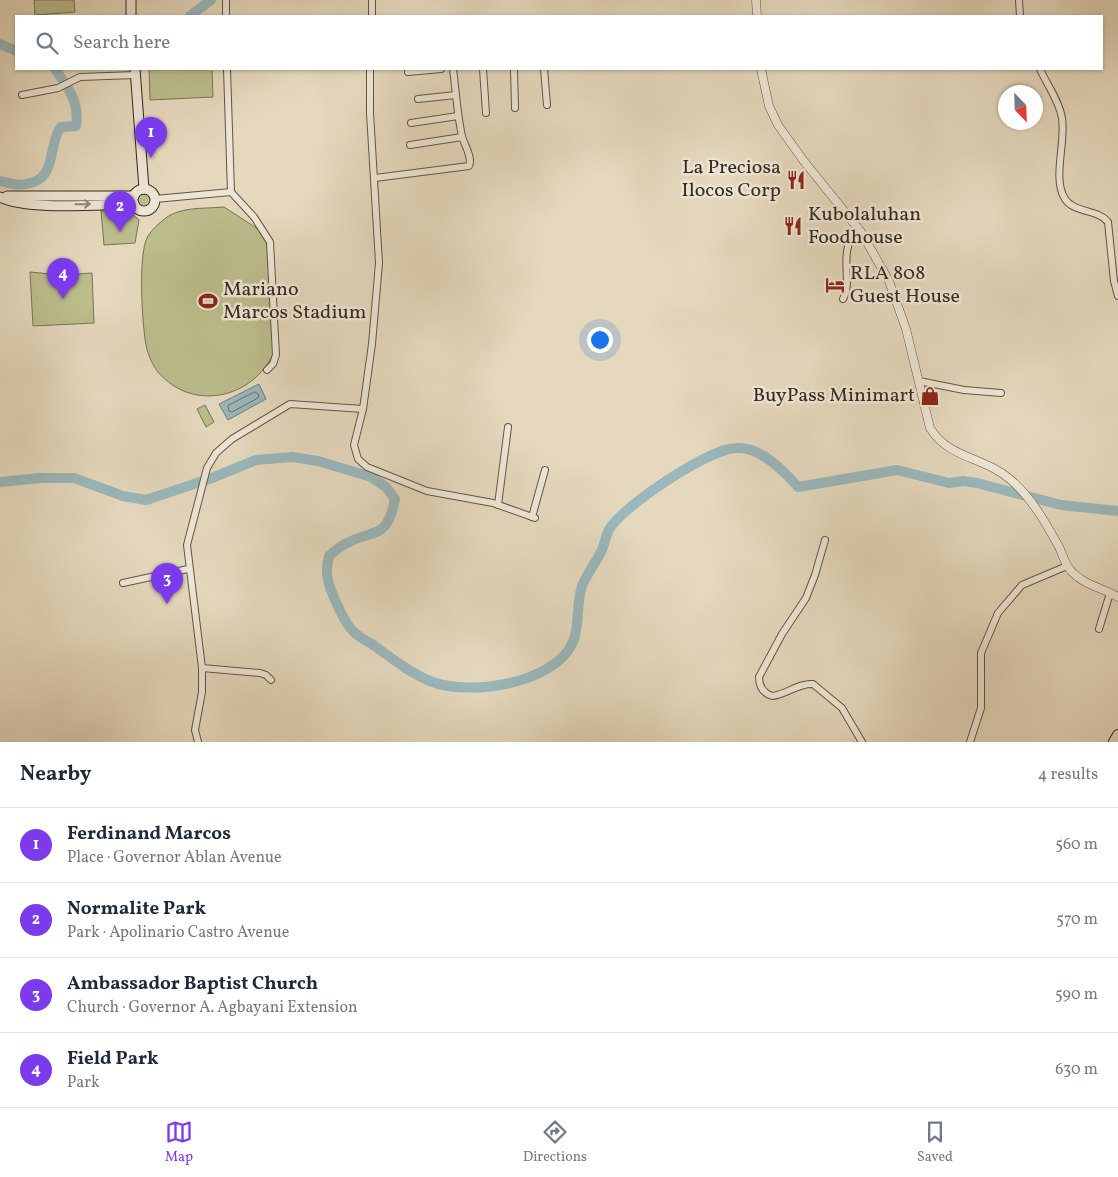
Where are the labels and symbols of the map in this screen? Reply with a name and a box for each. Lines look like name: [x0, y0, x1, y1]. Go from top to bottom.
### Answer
north arrow: [998, 85, 1043, 130]
pin: 1: [135, 117, 167, 158]
place label: La Preciosa Ilocos Corp: [682, 154, 781, 205]
restaurant icon: La Preciosa Ilocos Corp: [785, 169, 807, 191]
pin: 2: [104, 191, 136, 232]
one-way arrow: [74, 199, 90, 209]
place label: Kubolaluhan Foodhouse: [808, 201, 921, 252]
restaurant icon: Kubolaluhan Foodhouse: [782, 215, 804, 237]
pin: 4: [47, 258, 79, 299]
place label: RLA 808 Guest House: [850, 260, 960, 311]
hotel icon: RLA 808 Guest House: [824, 274, 846, 296]
place label: Mariano Marcos Stadium: [223, 276, 366, 327]
sports icon: Mariano Marcos Stadium: [197, 290, 219, 312]
your location: [587, 327, 613, 353]
place label: BuyPass Minimart: [753, 382, 915, 410]
shop icon: BuyPass Minimart: [919, 385, 941, 407]
pin: 3: [151, 563, 183, 604]

